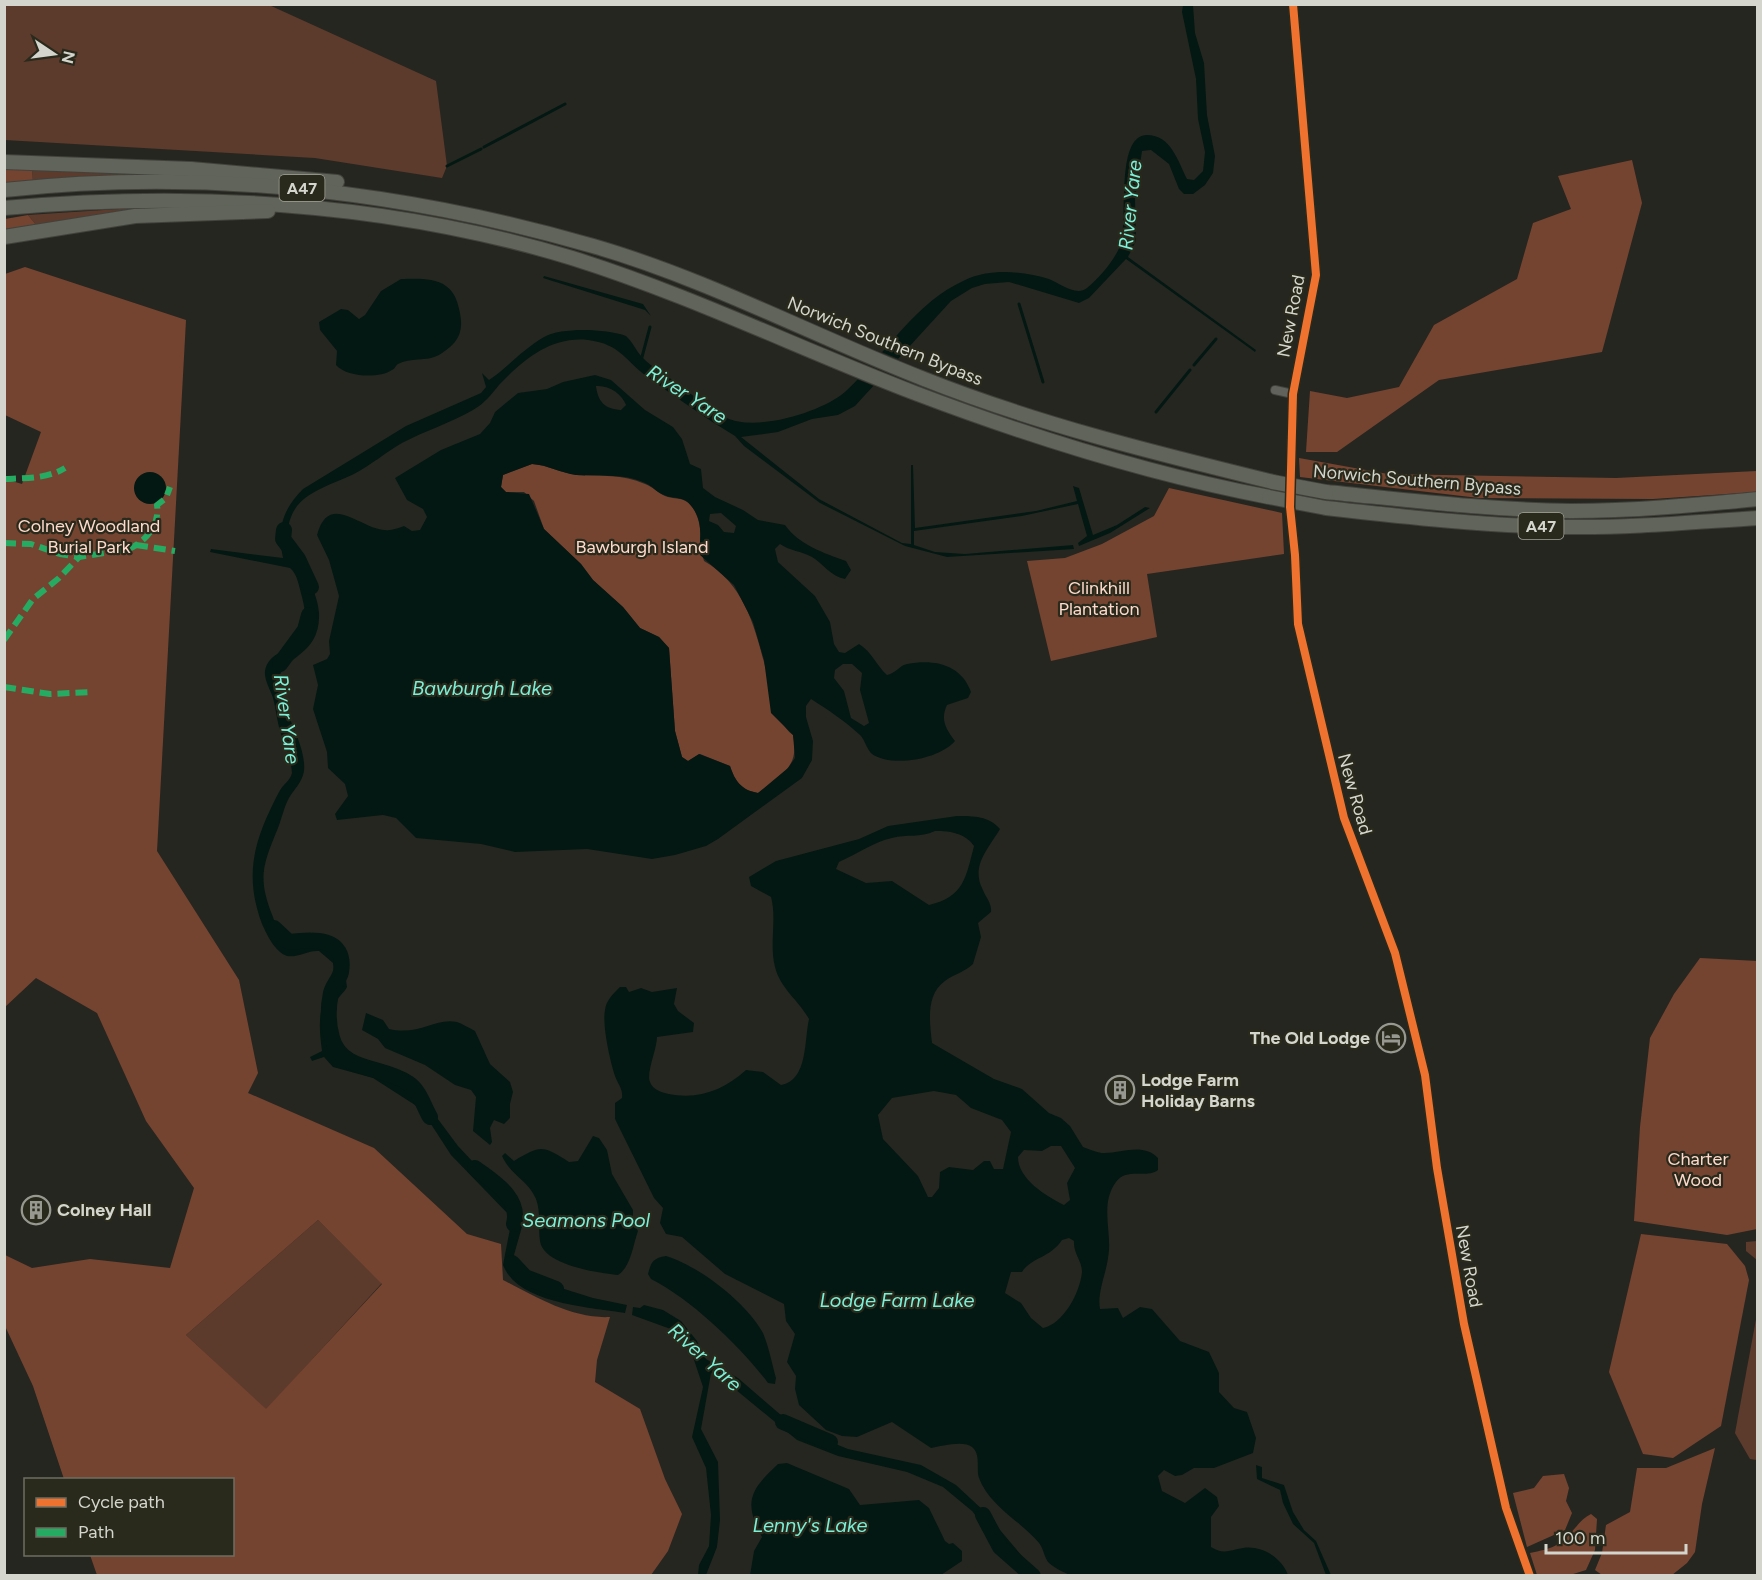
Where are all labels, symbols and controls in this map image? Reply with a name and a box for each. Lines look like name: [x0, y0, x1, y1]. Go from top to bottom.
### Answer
north arrow: [24, 24, 84, 84]
text: N: [57, 49, 79, 65]
water label: River Yare: [1113, 159, 1147, 251]
road number: A47: [280, 175, 324, 201]
street label: New Road: [1272, 273, 1310, 359]
street label: Norwich Southern Bypass: [784, 292, 986, 390]
water label: River Yare: [643, 359, 731, 429]
street label: Norwich Southern Bypass: [1312, 460, 1522, 500]
road number: A47: [1518, 513, 1564, 539]
park label: Colney Woodland Burial Park: [18, 515, 160, 558]
park label: Bawburgh Island: [576, 536, 708, 558]
park label: Clinkhill Plantation: [1058, 577, 1140, 620]
water label: River Yare: [269, 673, 305, 765]
water label: Bawburgh Lake: [412, 676, 552, 700]
street label: New Road: [1333, 751, 1377, 837]
hotel icon: The Old Lodge: [1375, 1022, 1407, 1054]
place label: The Old Lodge: [1250, 1027, 1370, 1049]
place label: Lodge Farm Holiday Barns: [1141, 1069, 1255, 1112]
building icon: Lodge Farm Holiday Barns: [1104, 1074, 1136, 1106]
park label: Charter Wood: [1668, 1148, 1728, 1191]
building icon: Colney Hall: [20, 1194, 52, 1226]
place label: Colney Hall: [57, 1199, 151, 1221]
water label: Seamons Pool: [522, 1208, 651, 1232]
street label: New Road: [1451, 1223, 1487, 1309]
water label: Lodge Farm Lake: [819, 1288, 975, 1312]
water label: River Yare: [663, 1318, 747, 1396]
legend: [24, 1478, 234, 1556]
text: Cycle path: [78, 1491, 165, 1513]
water label: Lenny's Lake: [753, 1513, 868, 1537]
scale bar: [1546, 1517, 1686, 1555]
text: Path: [78, 1521, 114, 1543]
text: 100 m: [1555, 1527, 1605, 1549]

